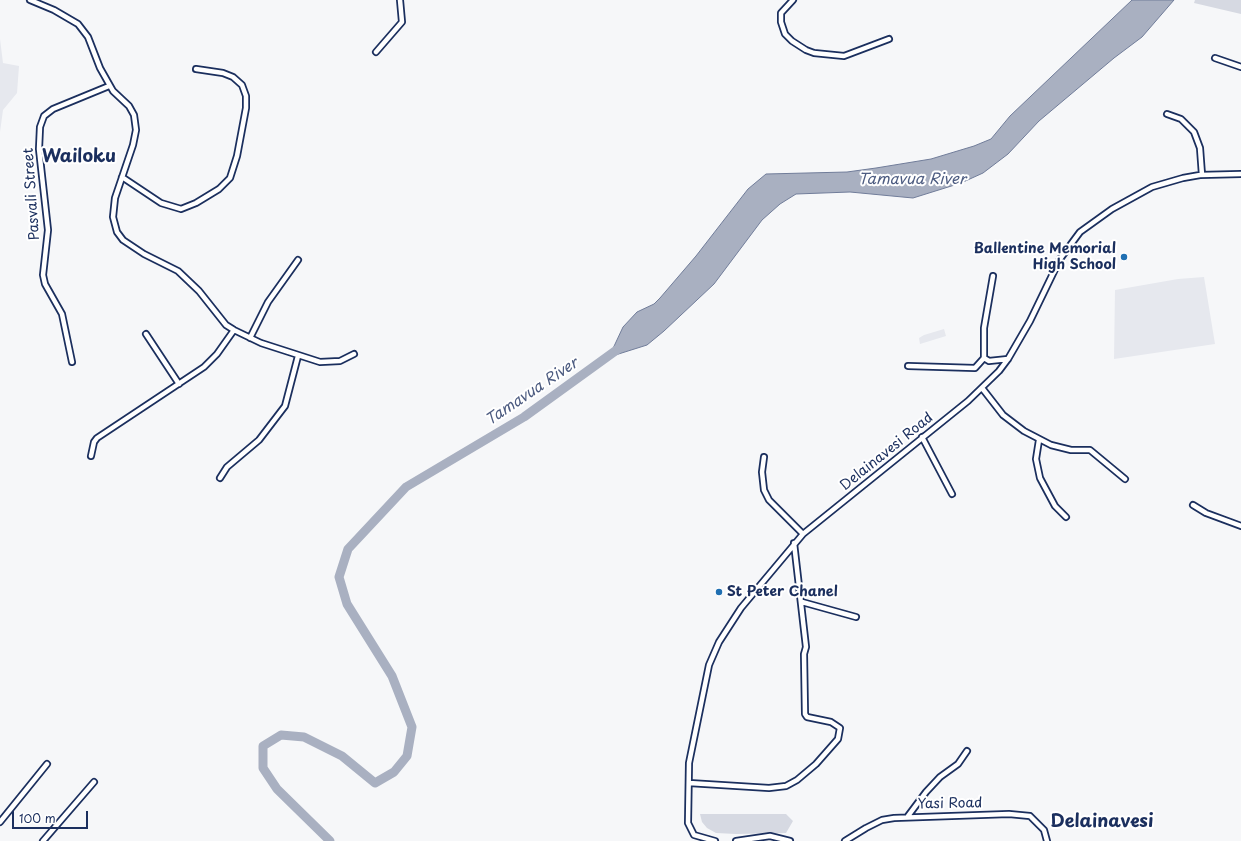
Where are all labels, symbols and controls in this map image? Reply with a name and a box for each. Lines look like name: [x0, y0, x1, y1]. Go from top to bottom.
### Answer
district label: Wailoku: [42, 146, 116, 168]
street label: Pasvali Street: [20, 147, 44, 241]
water label: Tamavua River: [858, 171, 966, 189]
place label: Ballentine Memorial High School: [974, 241, 1116, 274]
marker: Ballentine Memorial High School: [1119, 252, 1129, 262]
water label: Tamavua River: [482, 354, 582, 430]
street label: Delainavesi Road: [837, 409, 937, 495]
place label: St Peter Chanel: [727, 584, 838, 600]
marker: St Peter Chanel: [714, 587, 724, 597]
street label: Yasi Road: [917, 795, 983, 813]
scale bar: [14, 803, 90, 829]
text: 100 m: [19, 809, 56, 827]
district label: Delainavesi: [1051, 811, 1153, 833]

